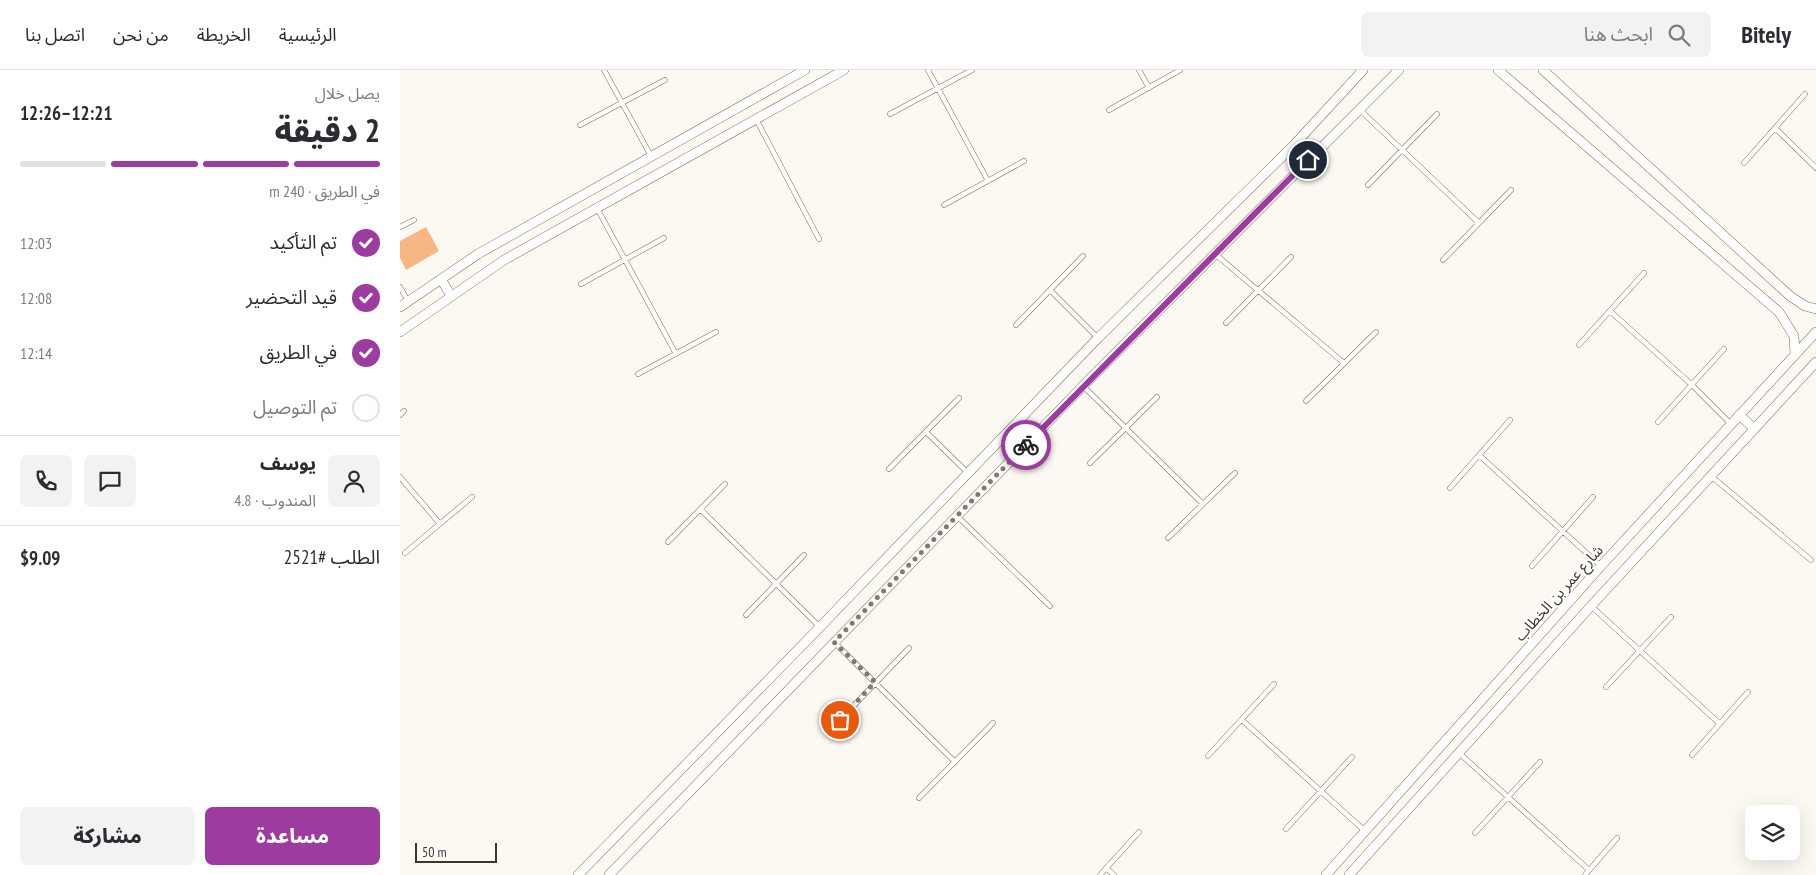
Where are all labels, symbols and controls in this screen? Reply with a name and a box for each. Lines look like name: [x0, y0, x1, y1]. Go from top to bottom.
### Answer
search box: [1361, 12, 1711, 57]
text: Bitely: [1741, 19, 1791, 50]
icon: search: [1665, 21, 1693, 49]
text: ابحث هنا: [1584, 22, 1653, 46]
text: اتصل بنا: [25, 23, 85, 46]
text: من نحن: [113, 23, 169, 46]
text: الخريطة: [197, 23, 251, 46]
text: الرئيسية: [279, 23, 337, 46]
text: يصل خلال: [315, 83, 380, 103]
text: 12:21–12:26: [20, 101, 113, 125]
text: 2 دقيقة: [275, 109, 380, 151]
pin: [1287, 139, 1329, 181]
icon: home: [1294, 146, 1322, 174]
text: في الطريق · 240 m: [269, 181, 380, 201]
icon: check: [352, 229, 380, 257]
text: تم التأكيد: [270, 230, 337, 254]
text: 12:03: [20, 233, 52, 253]
icon: check: [352, 284, 380, 312]
text: قيد التحضير: [246, 285, 337, 309]
text: 12:08: [20, 288, 52, 308]
icon: check: [352, 339, 380, 367]
text: في الطريق: [260, 340, 337, 364]
text: 12:14: [20, 343, 52, 363]
text: تم التوصيل: [253, 395, 337, 419]
courier: [1001, 420, 1051, 470]
icon: bike: [1012, 431, 1040, 459]
text: يوسف: [260, 451, 316, 475]
button: phone: [20, 455, 72, 507]
button: chat: [84, 455, 136, 507]
button: person: [328, 455, 380, 507]
text: المندوب · 4.8: [234, 490, 316, 510]
street label: شارع عمر بن الخطاب: [1510, 540, 1609, 647]
text: الطلب #2521: [284, 545, 380, 569]
text: $9.09: [20, 546, 60, 570]
pin: [819, 699, 861, 741]
icon: bag: [826, 706, 854, 734]
map controls: [1745, 805, 1800, 860]
button: layers: [1745, 805, 1800, 860]
button: مشاركة: [20, 807, 195, 865]
button: مساعدة: [205, 807, 380, 865]
scale bar: [415, 840, 498, 863]
text: 50 m: [422, 843, 447, 861]

